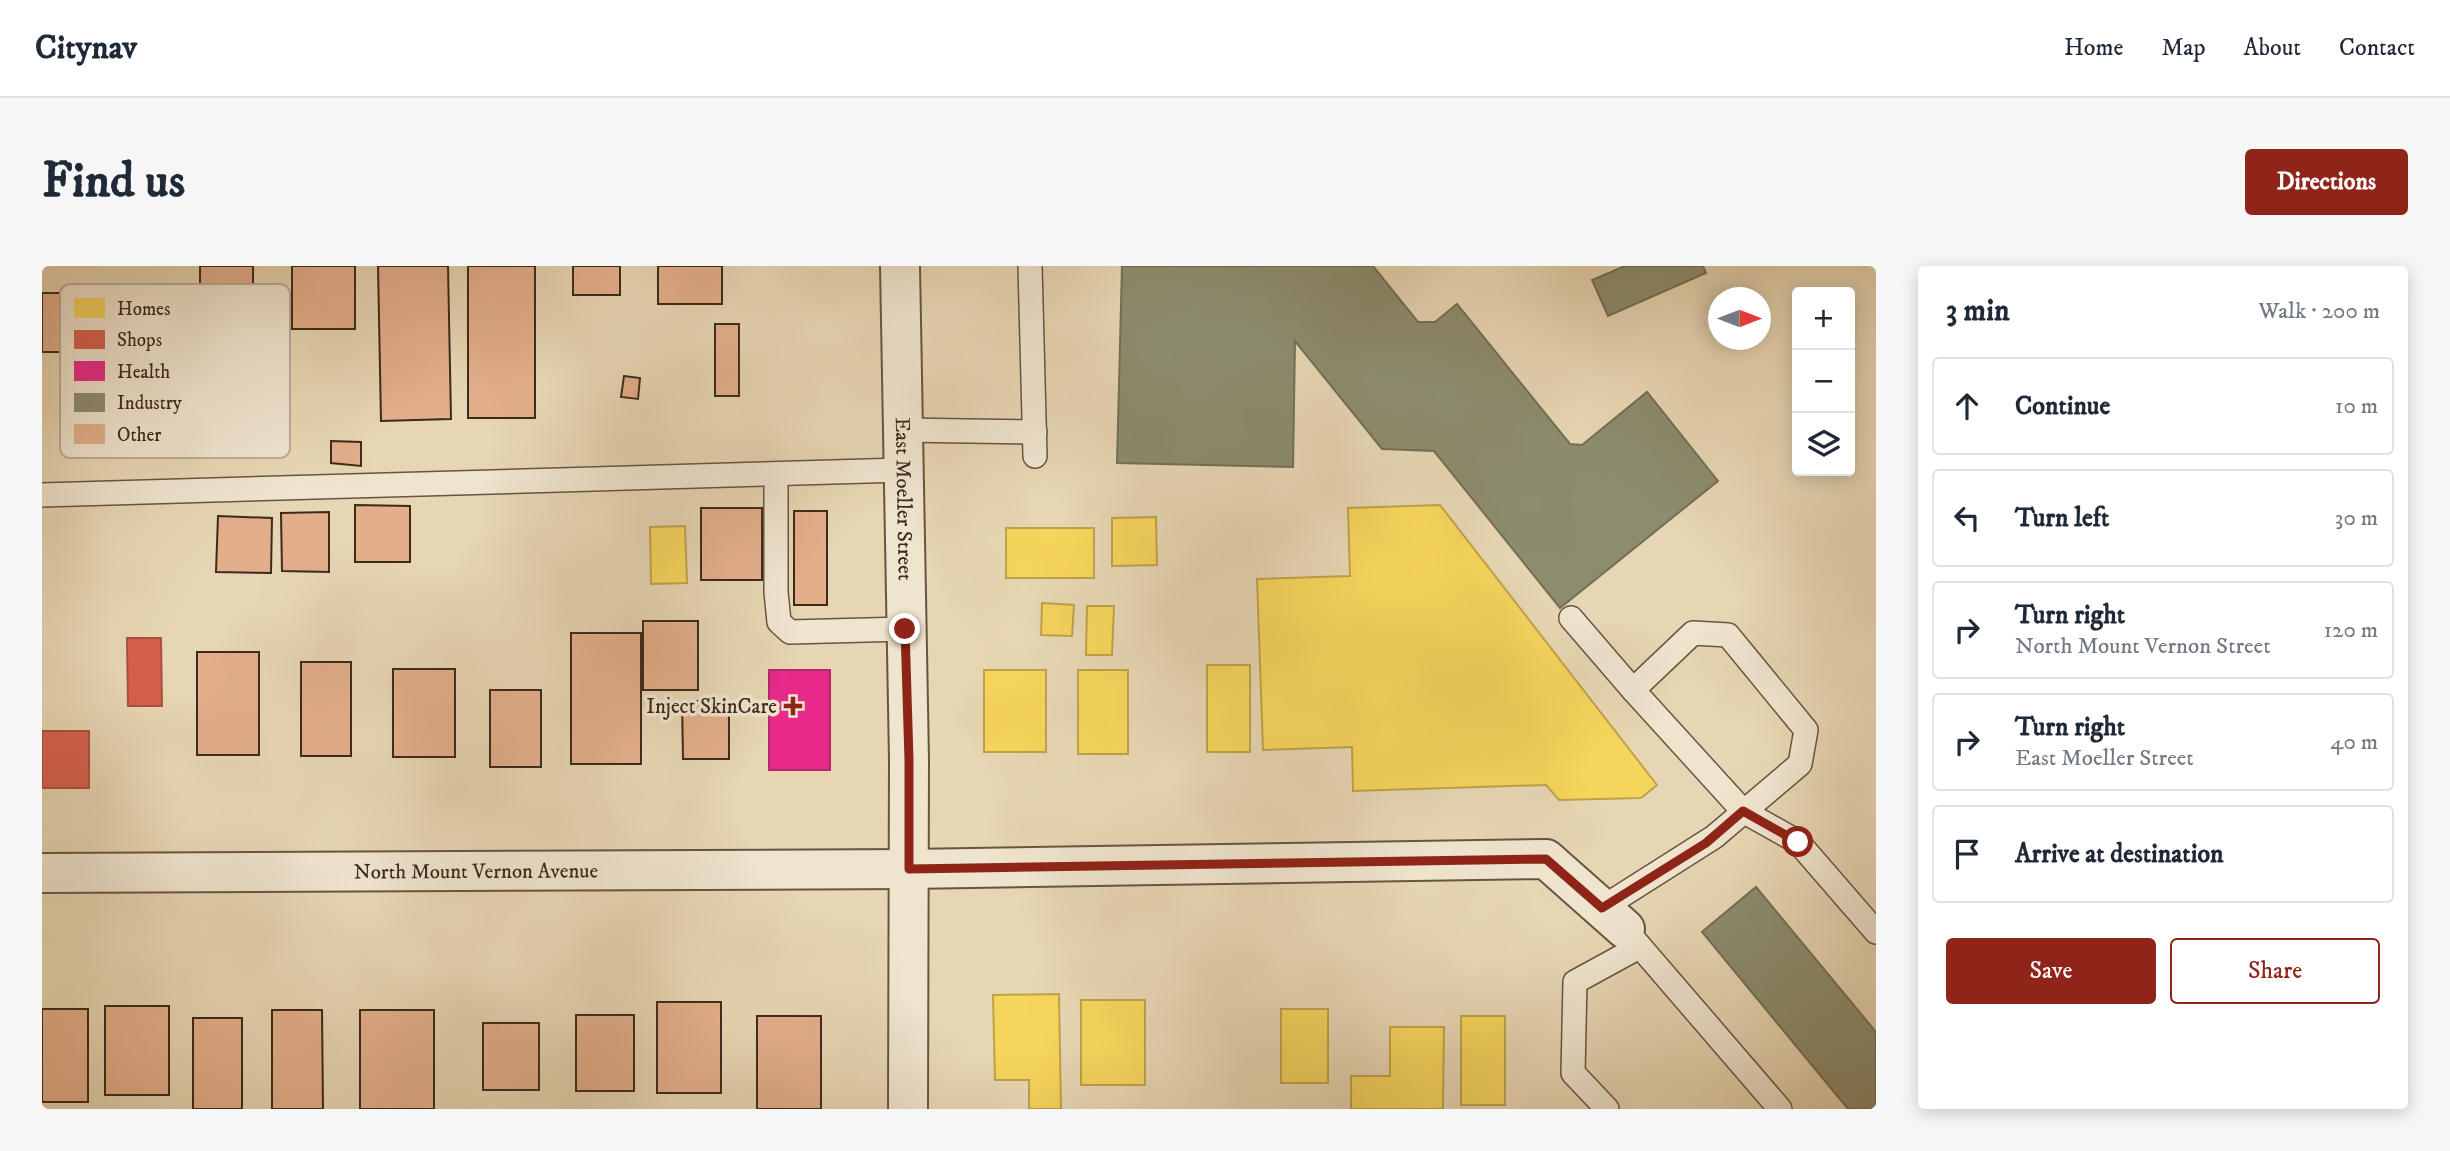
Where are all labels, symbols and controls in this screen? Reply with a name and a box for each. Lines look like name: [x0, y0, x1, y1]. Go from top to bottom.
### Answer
text: Citynav: [35, 28, 137, 69]
text: Home: [2064, 33, 2123, 63]
text: Map: [2161, 33, 2206, 63]
text: About: [2244, 33, 2301, 63]
text: Contact: [2339, 33, 2415, 63]
button: Directions: [2245, 149, 2408, 215]
text: Find us: [42, 151, 185, 213]
legend: [60, 284, 290, 458]
north arrow: [1708, 287, 1771, 350]
map controls: [1792, 287, 1855, 476]
button: +: [1792, 287, 1855, 350]
text: 3 min: [1946, 293, 2010, 330]
text: Walk · 200 m: [2259, 297, 2380, 326]
text: Homes: [117, 298, 170, 321]
text: Shops: [117, 329, 162, 352]
button: −: [1792, 350, 1855, 413]
text: Health: [117, 361, 170, 384]
icon: ahead: [1948, 387, 1986, 425]
text: Continue: [2015, 390, 2110, 423]
text: Industry: [117, 392, 183, 415]
text: 10 m: [2335, 392, 2378, 421]
button: layers: [1792, 413, 1855, 476]
street label: East Moeller Street: [889, 417, 918, 581]
text: Other: [117, 424, 161, 447]
icon: left: [1948, 499, 1986, 537]
text: Turn left: [2015, 502, 2109, 535]
text: 30 m: [2335, 504, 2378, 533]
text: Turn right: [2015, 599, 2125, 632]
icon: right: [1948, 611, 1986, 649]
route end: [889, 613, 920, 644]
text: 120 m: [2324, 616, 2378, 645]
text: North Mount Vernon Street: [2015, 632, 2271, 661]
place label: Inject SkinCare: [646, 694, 777, 720]
marker: Inject SkinCare: [783, 696, 803, 716]
text: Turn right: [2015, 711, 2125, 744]
icon: right: [1948, 723, 1986, 761]
text: 40 m: [2330, 728, 2378, 757]
text: East Moeller Street: [2015, 744, 2194, 773]
route start: [1782, 826, 1813, 857]
icon: arrive: [1948, 835, 1986, 873]
text: Arrive at destination: [2015, 838, 2224, 871]
street label: North Mount Vernon Avenue: [354, 858, 599, 886]
button: Save: [1946, 938, 2156, 1004]
button: Share: [2170, 938, 2380, 1004]

